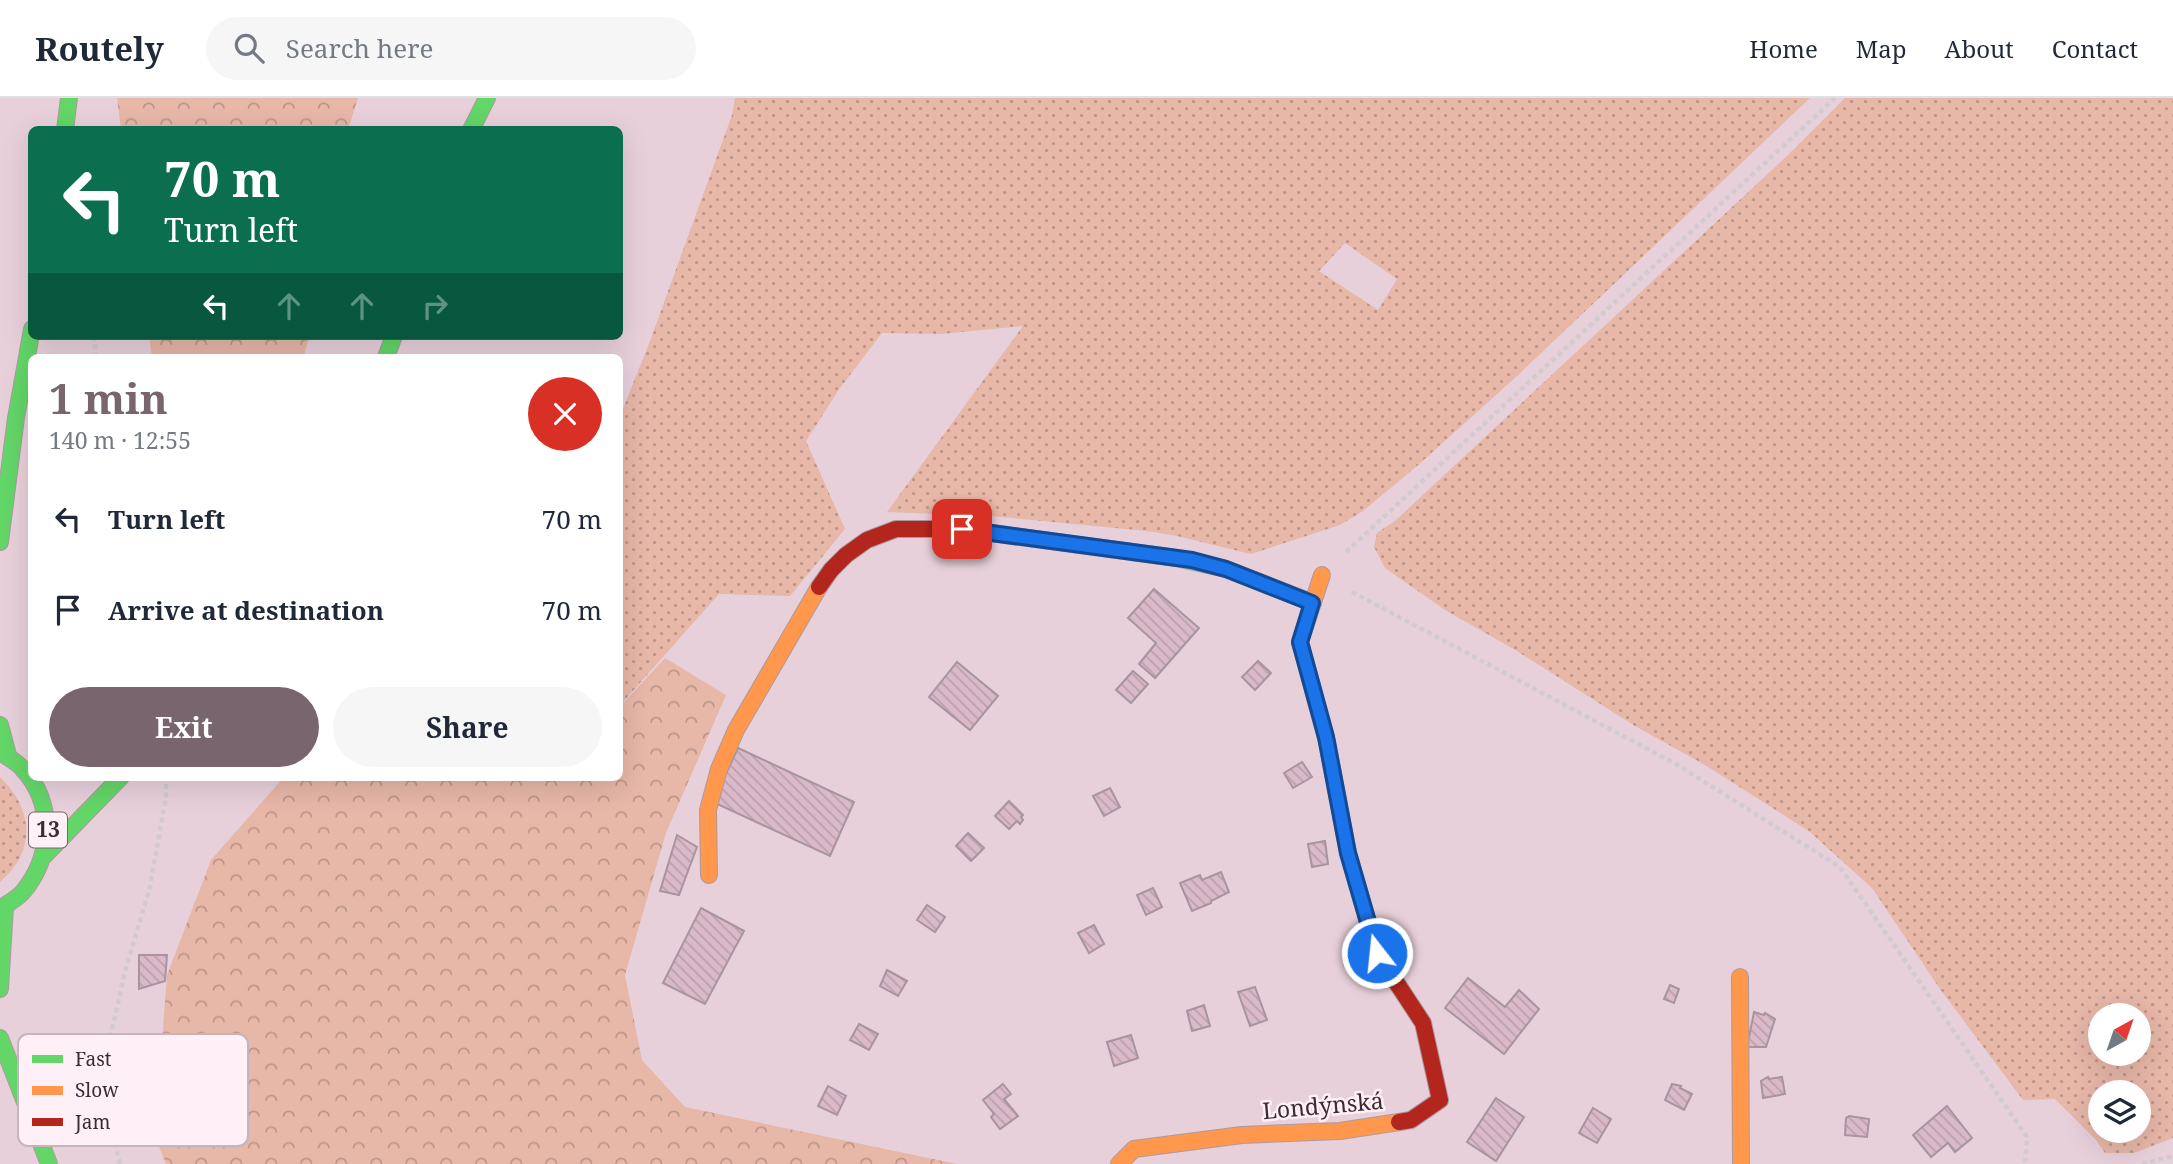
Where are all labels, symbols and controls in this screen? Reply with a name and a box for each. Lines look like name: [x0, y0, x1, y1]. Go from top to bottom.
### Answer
search box: [206, 17, 696, 80]
text: Routely: [35, 26, 164, 71]
icon: search: [230, 29, 268, 67]
text: Search here: [286, 30, 433, 66]
text: Home: [1749, 32, 1818, 65]
text: Map: [1856, 32, 1907, 65]
text: About: [1945, 32, 2014, 65]
text: Contact: [2052, 32, 2138, 65]
text: 70 m: [164, 145, 280, 211]
icon: left: [49, 154, 140, 245]
text: Turn left: [164, 208, 298, 251]
icon: left: [197, 287, 235, 325]
icon: ahead: [270, 287, 308, 325]
icon: ahead: [343, 287, 381, 325]
icon: right: [416, 287, 454, 325]
text: 1 min: [49, 369, 168, 426]
button: close: [528, 377, 602, 451]
text: 140 m · 12:55: [49, 424, 191, 456]
pin: [932, 499, 992, 559]
icon: left: [49, 500, 87, 538]
text: Turn left: [108, 501, 225, 537]
text: 70 m: [542, 501, 602, 537]
icon: arrive: [943, 510, 981, 548]
icon: arrive: [49, 591, 87, 629]
text: Arrive at destination: [108, 592, 384, 628]
text: 70 m: [542, 592, 602, 628]
button: Exit: [49, 687, 319, 767]
button: Share: [333, 687, 602, 767]
road number: 13: [29, 812, 67, 848]
position arrow: [1340, 916, 1414, 990]
north arrow: [2088, 1003, 2151, 1066]
map controls: [2088, 1003, 2151, 1143]
legend: [18, 1034, 248, 1146]
text: Fast: [75, 1046, 112, 1072]
text: Slow: [75, 1077, 119, 1103]
button: layers: [2088, 1080, 2151, 1143]
street label: Londýnská: [1261, 1084, 1385, 1126]
text: Jam: [74, 1109, 110, 1135]

